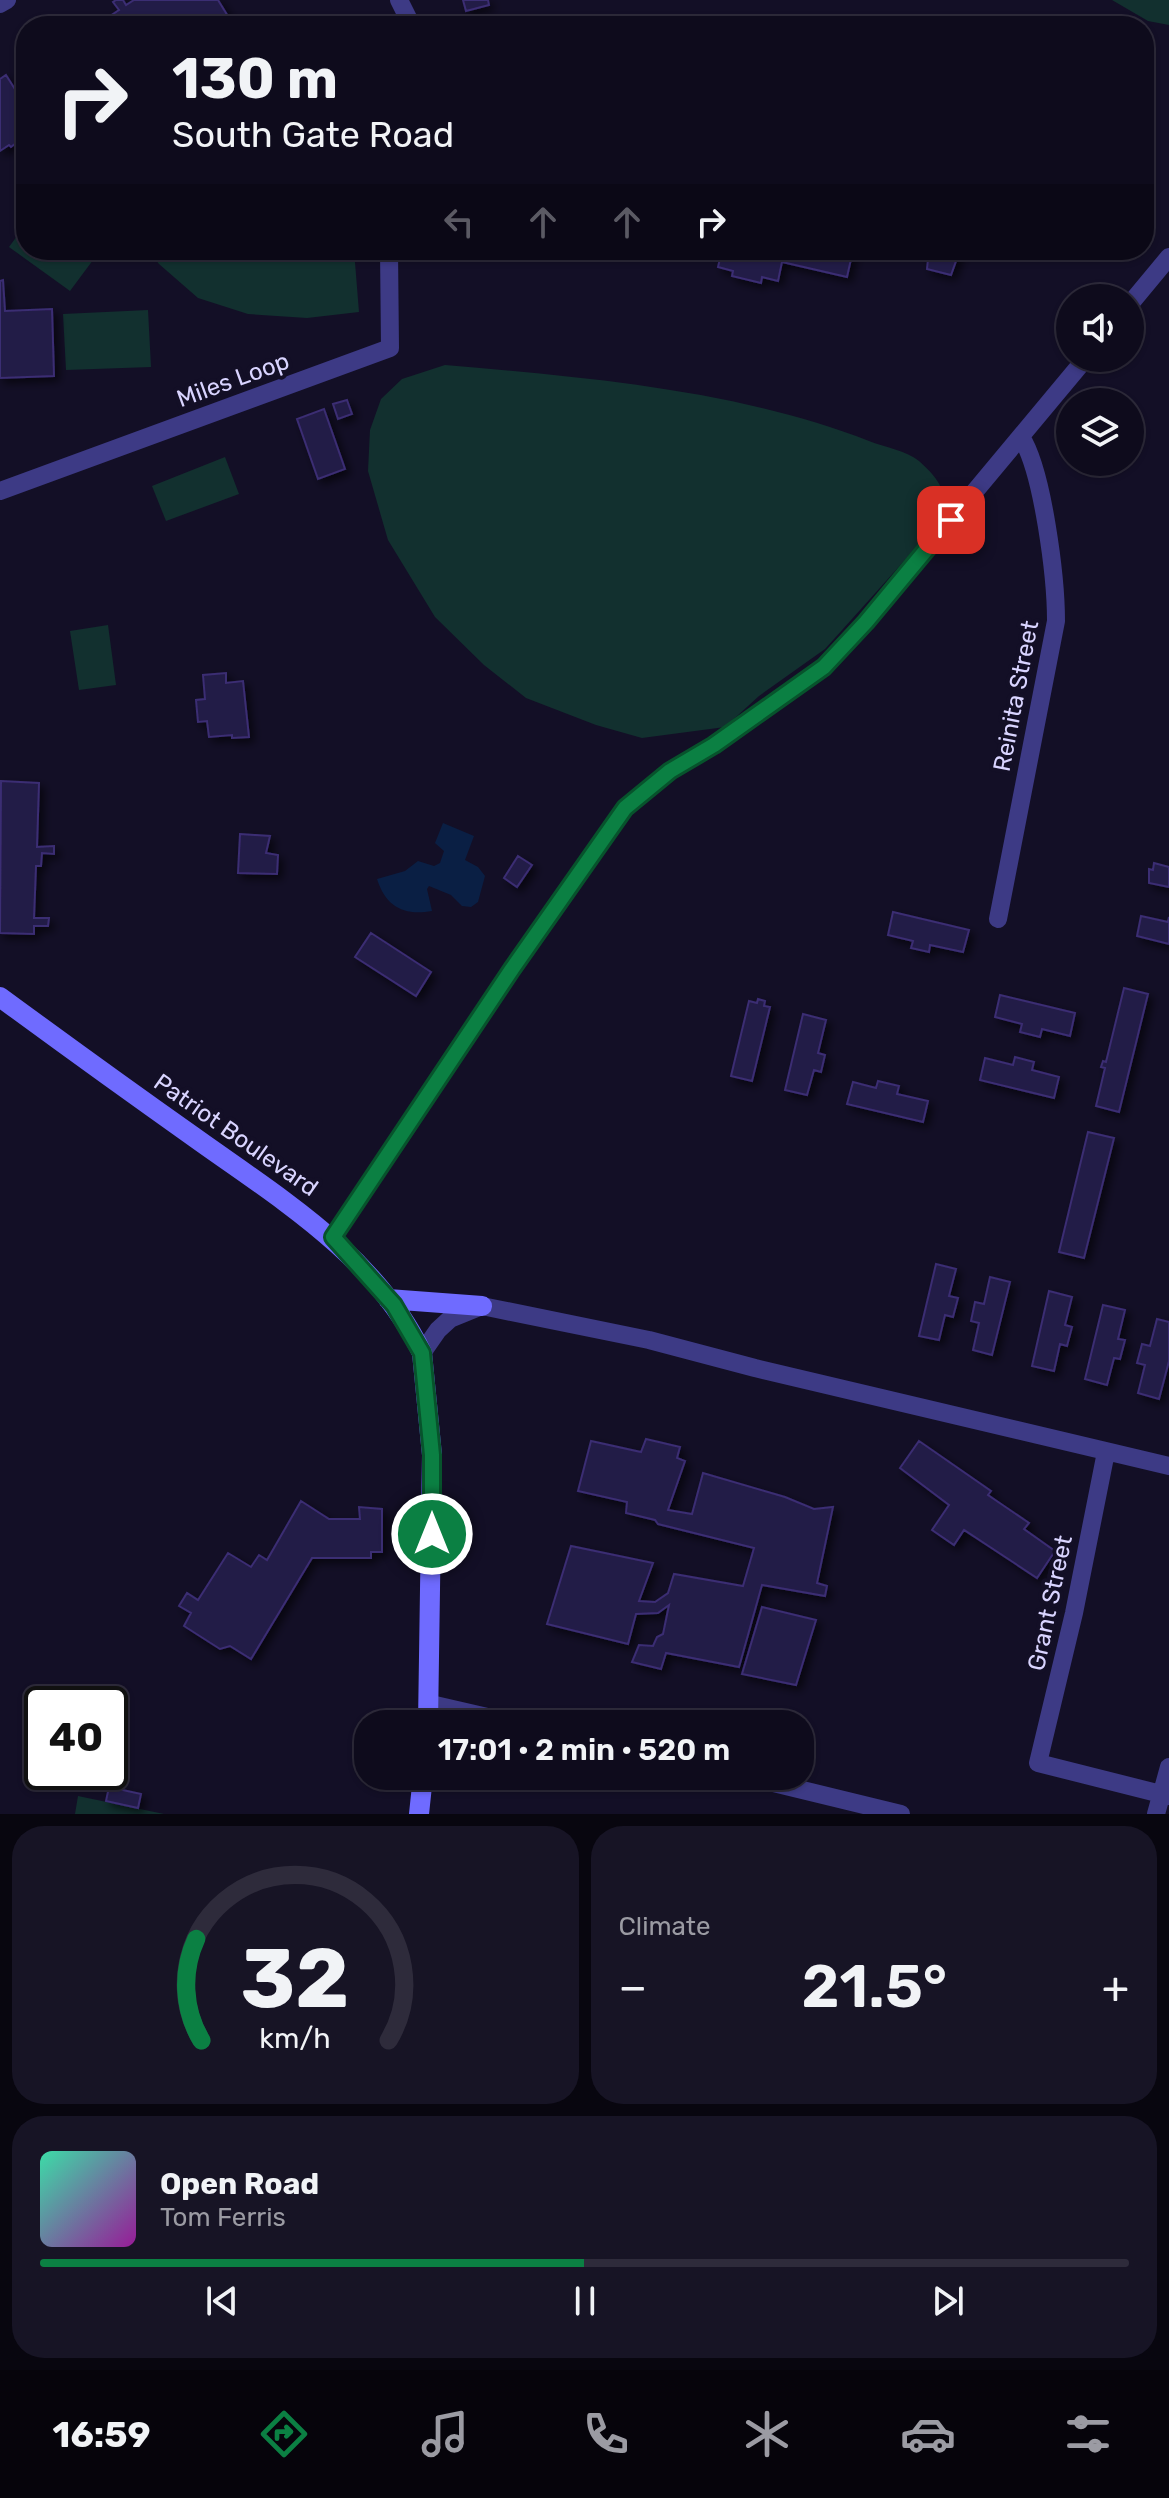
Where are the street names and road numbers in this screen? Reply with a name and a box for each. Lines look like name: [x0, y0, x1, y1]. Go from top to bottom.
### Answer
street label: Miles Loop: [173, 347, 293, 413]
street label: Reinita Street: [988, 618, 1044, 774]
street label: Patriot Boulevard: [149, 1068, 323, 1202]
street label: Grant Street: [1022, 1533, 1078, 1673]

